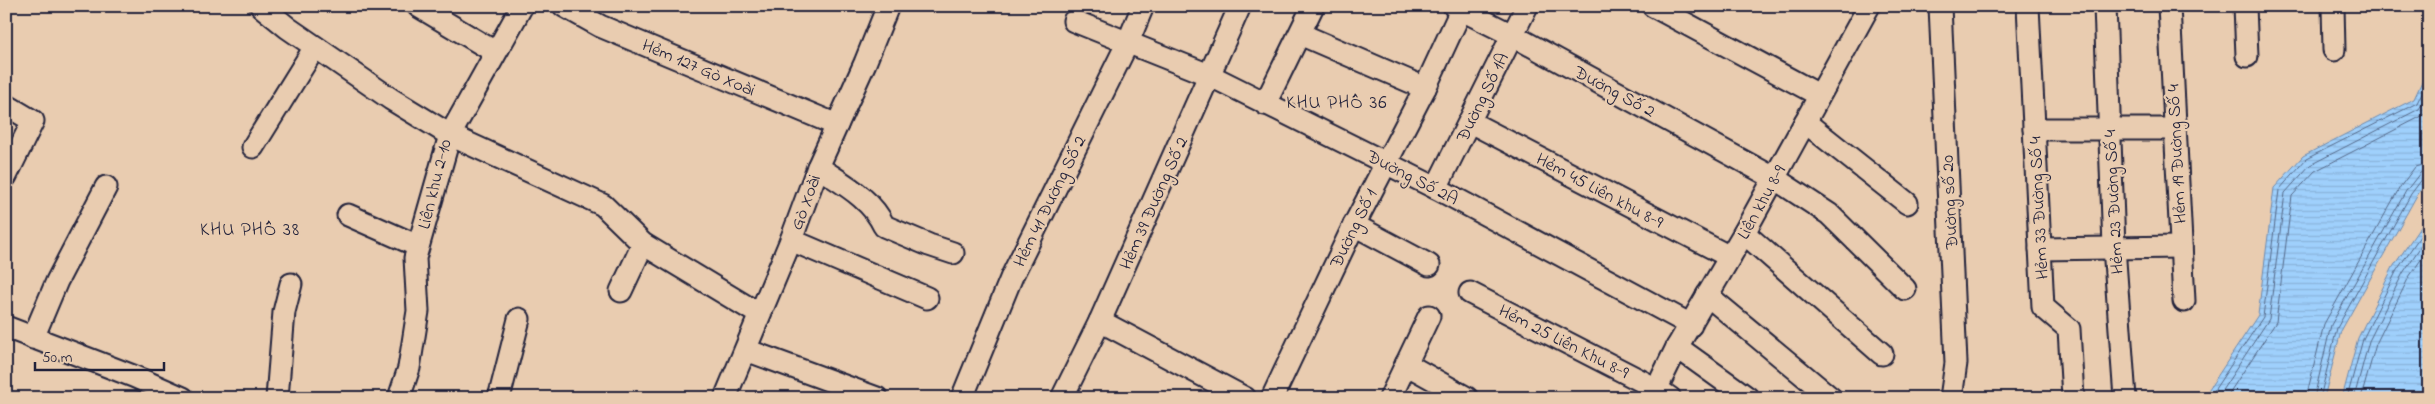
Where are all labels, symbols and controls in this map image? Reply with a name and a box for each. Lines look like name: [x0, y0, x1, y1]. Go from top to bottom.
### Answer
street label: Hẻm 127 Gò Xoài: [638, 33, 759, 104]
street label: Đường Số 1A: [1451, 49, 1518, 148]
street label: Đường Số 2: [1567, 60, 1659, 126]
street label: Hẻm 19 Đường Số 4: [2161, 83, 2196, 224]
district label: KHU PHỐ 36: [1286, 90, 1388, 117]
street label: Hẻm 23 Đường Số 4: [2098, 128, 2133, 275]
street label: Hẻm 41 Đường Số 2: [1008, 132, 1095, 272]
street label: Hẻm 39 Đường Số 2: [1114, 133, 1197, 275]
street label: Hẻm 33 Đường Số 4: [2023, 135, 2058, 280]
street label: Liên khu 2-10: [412, 137, 460, 232]
street label: Đường Số 2A: [1360, 144, 1462, 214]
street label: Hẻm 45 Liên khu 8-9: [1531, 147, 1668, 237]
street label: Đường số 20: [1936, 154, 1967, 251]
street label: Liên khu 8-9: [1732, 161, 1794, 245]
street label: Gò Xoài: [785, 171, 829, 234]
street label: Đường Số 1: [1324, 185, 1386, 274]
district label: KHU PHỐ 38: [200, 217, 300, 244]
street label: Hẻm 25 Liên Khu 8-9: [1493, 299, 1633, 387]
scale bar: [35, 339, 164, 371]
text: 50 m: [42, 347, 73, 369]

